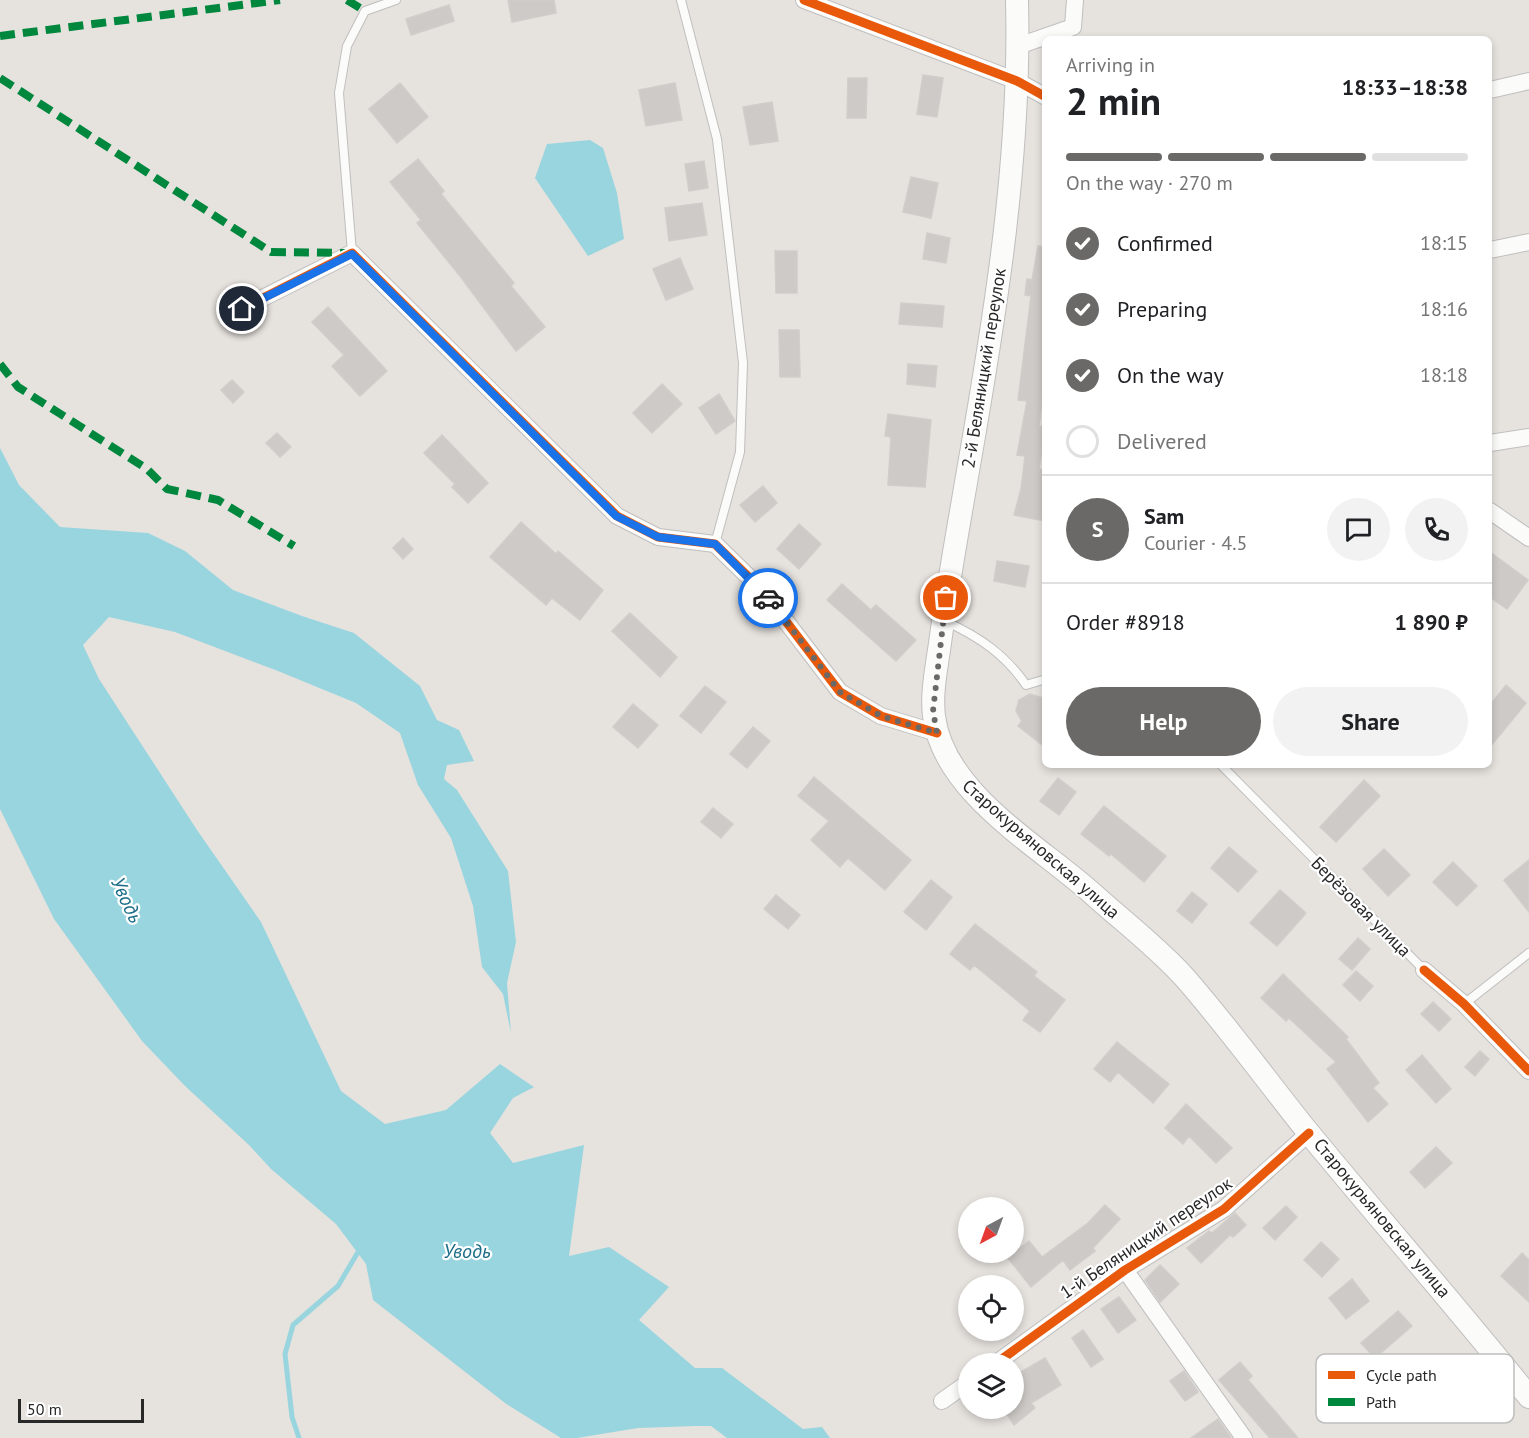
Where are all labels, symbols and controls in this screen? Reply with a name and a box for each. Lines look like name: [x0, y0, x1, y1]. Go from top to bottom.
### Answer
text: Arriving in: [1066, 52, 1155, 78]
text: 18:33–18:38: [1342, 73, 1468, 101]
text: 2 min: [1066, 75, 1161, 126]
text: On the way · 270 m: [1066, 170, 1233, 196]
icon: check: [1066, 227, 1099, 260]
text: Confirmed: [1117, 229, 1213, 257]
text: 18:15: [1420, 230, 1468, 256]
street label: 2-й Беляницкий переулок: [956, 266, 1011, 470]
pin: [216, 283, 267, 334]
icon: home: [225, 292, 258, 325]
icon: check: [1066, 293, 1099, 326]
text: Preparing: [1117, 295, 1207, 323]
text: 18:16: [1420, 296, 1468, 322]
icon: check: [1066, 359, 1099, 392]
text: On the way: [1117, 361, 1224, 389]
text: 18:18: [1420, 362, 1468, 388]
text: Delivered: [1117, 427, 1207, 455]
button: chat: [1327, 498, 1390, 561]
button: phone: [1405, 498, 1468, 561]
text: Sam: [1144, 502, 1184, 530]
text: S: [1092, 515, 1103, 543]
text: Courier · 4.5: [1144, 530, 1247, 556]
courier: [738, 568, 798, 628]
pin: [920, 572, 971, 623]
icon: bag: [929, 581, 962, 614]
icon: car: [752, 582, 785, 615]
text: Order #8918: [1066, 608, 1185, 636]
text: 1 890 ₽: [1394, 608, 1468, 636]
button: Help: [1066, 687, 1261, 756]
button: Share: [1273, 687, 1468, 756]
street label: Старокурьяновская улица: [958, 774, 1125, 923]
street label: Берёзовая улица: [1306, 852, 1416, 962]
water label: Уводь: [105, 873, 149, 927]
street label: Старокурьяновская улица: [1309, 1133, 1456, 1302]
street label: 1-й Беляницкий переулок: [1055, 1171, 1236, 1304]
north arrow: [958, 1197, 1024, 1263]
map controls: [958, 1197, 1024, 1419]
water label: Уводь: [443, 1238, 491, 1264]
button: locate: [958, 1275, 1024, 1341]
button: layers: [958, 1353, 1024, 1419]
legend: [1316, 1354, 1514, 1423]
text: Cycle path: [1366, 1365, 1437, 1385]
text: Path: [1366, 1392, 1397, 1412]
scale bar: [18, 1396, 144, 1424]
text: 50 m: [27, 1399, 62, 1419]

